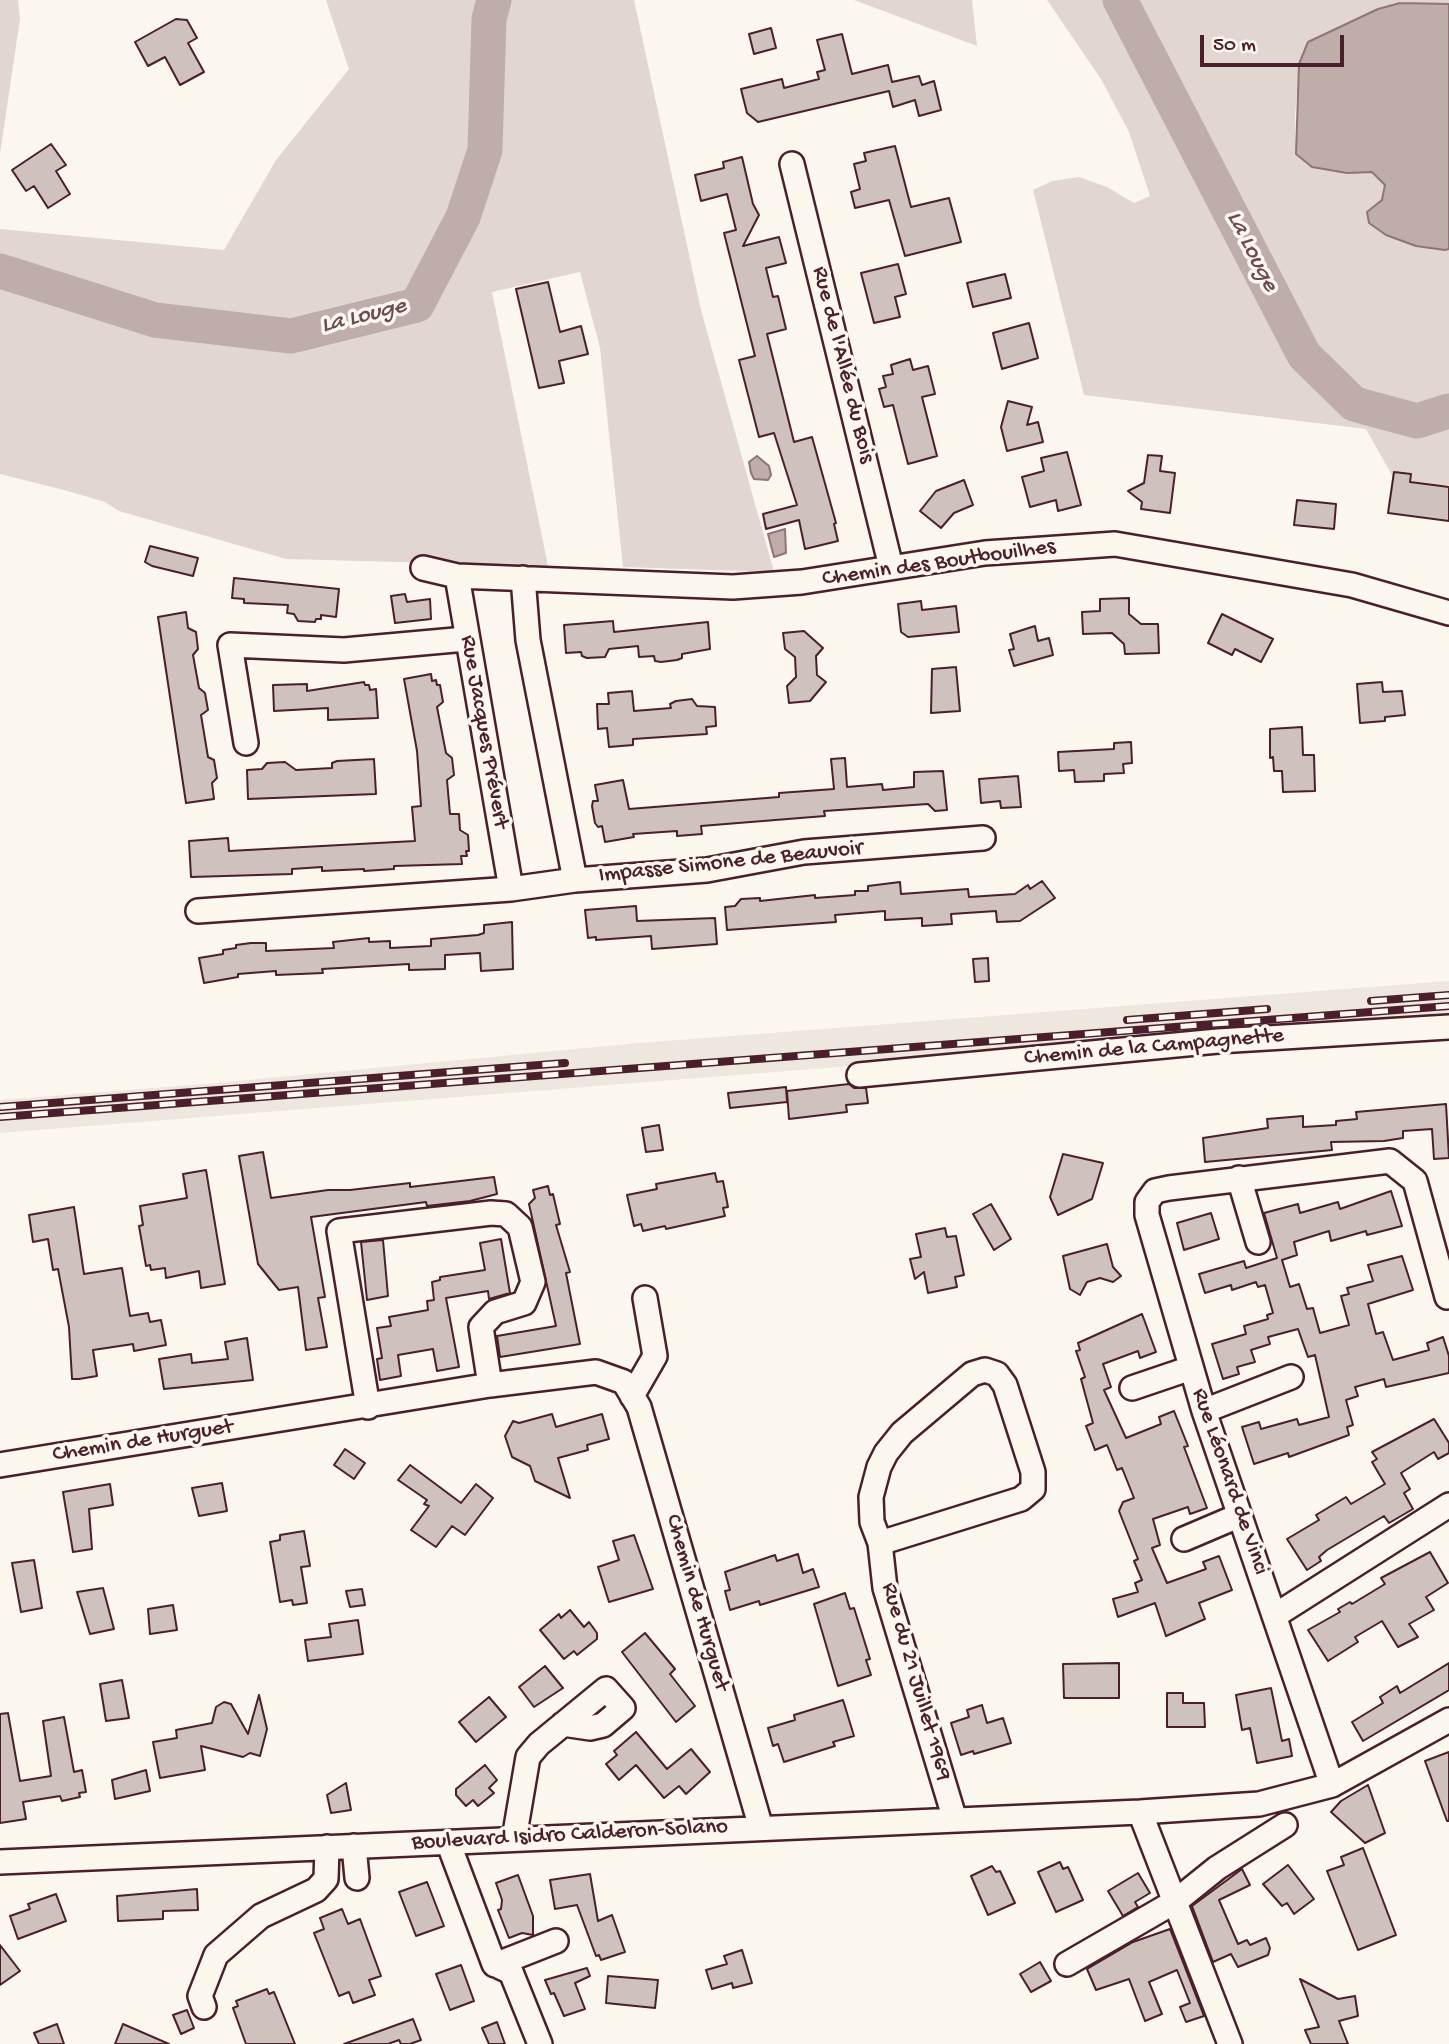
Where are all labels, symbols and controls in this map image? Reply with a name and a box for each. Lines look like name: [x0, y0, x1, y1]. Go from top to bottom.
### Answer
scale bar: [1204, 21, 1348, 65]
text: 50 m: [1213, 34, 1256, 59]
water label: La Louge: [1219, 207, 1283, 297]
street label: Rue de l'Allée du Bois: [804, 264, 880, 466]
water label: La Louge: [319, 293, 409, 341]
street label: Chemin des Boutbouilhes: [821, 534, 1057, 594]
street label: Rue Jacques Prévert: [452, 633, 514, 831]
street label: Impasse Simone de Beauvoir: [598, 835, 864, 891]
street label: Chemin de la Campagnette: [1023, 1023, 1285, 1073]
street label: Rue Léonard de Vinci: [1184, 1385, 1274, 1579]
street label: Chemin de Hurguet: [51, 1414, 235, 1470]
street label: Chemin de Hurguet: [658, 1512, 734, 1694]
street label: Rue du 21 Juillet 1969: [874, 1580, 956, 1784]
street label: Boulevard Isidro Calderon-Solano: [411, 1814, 729, 1858]

